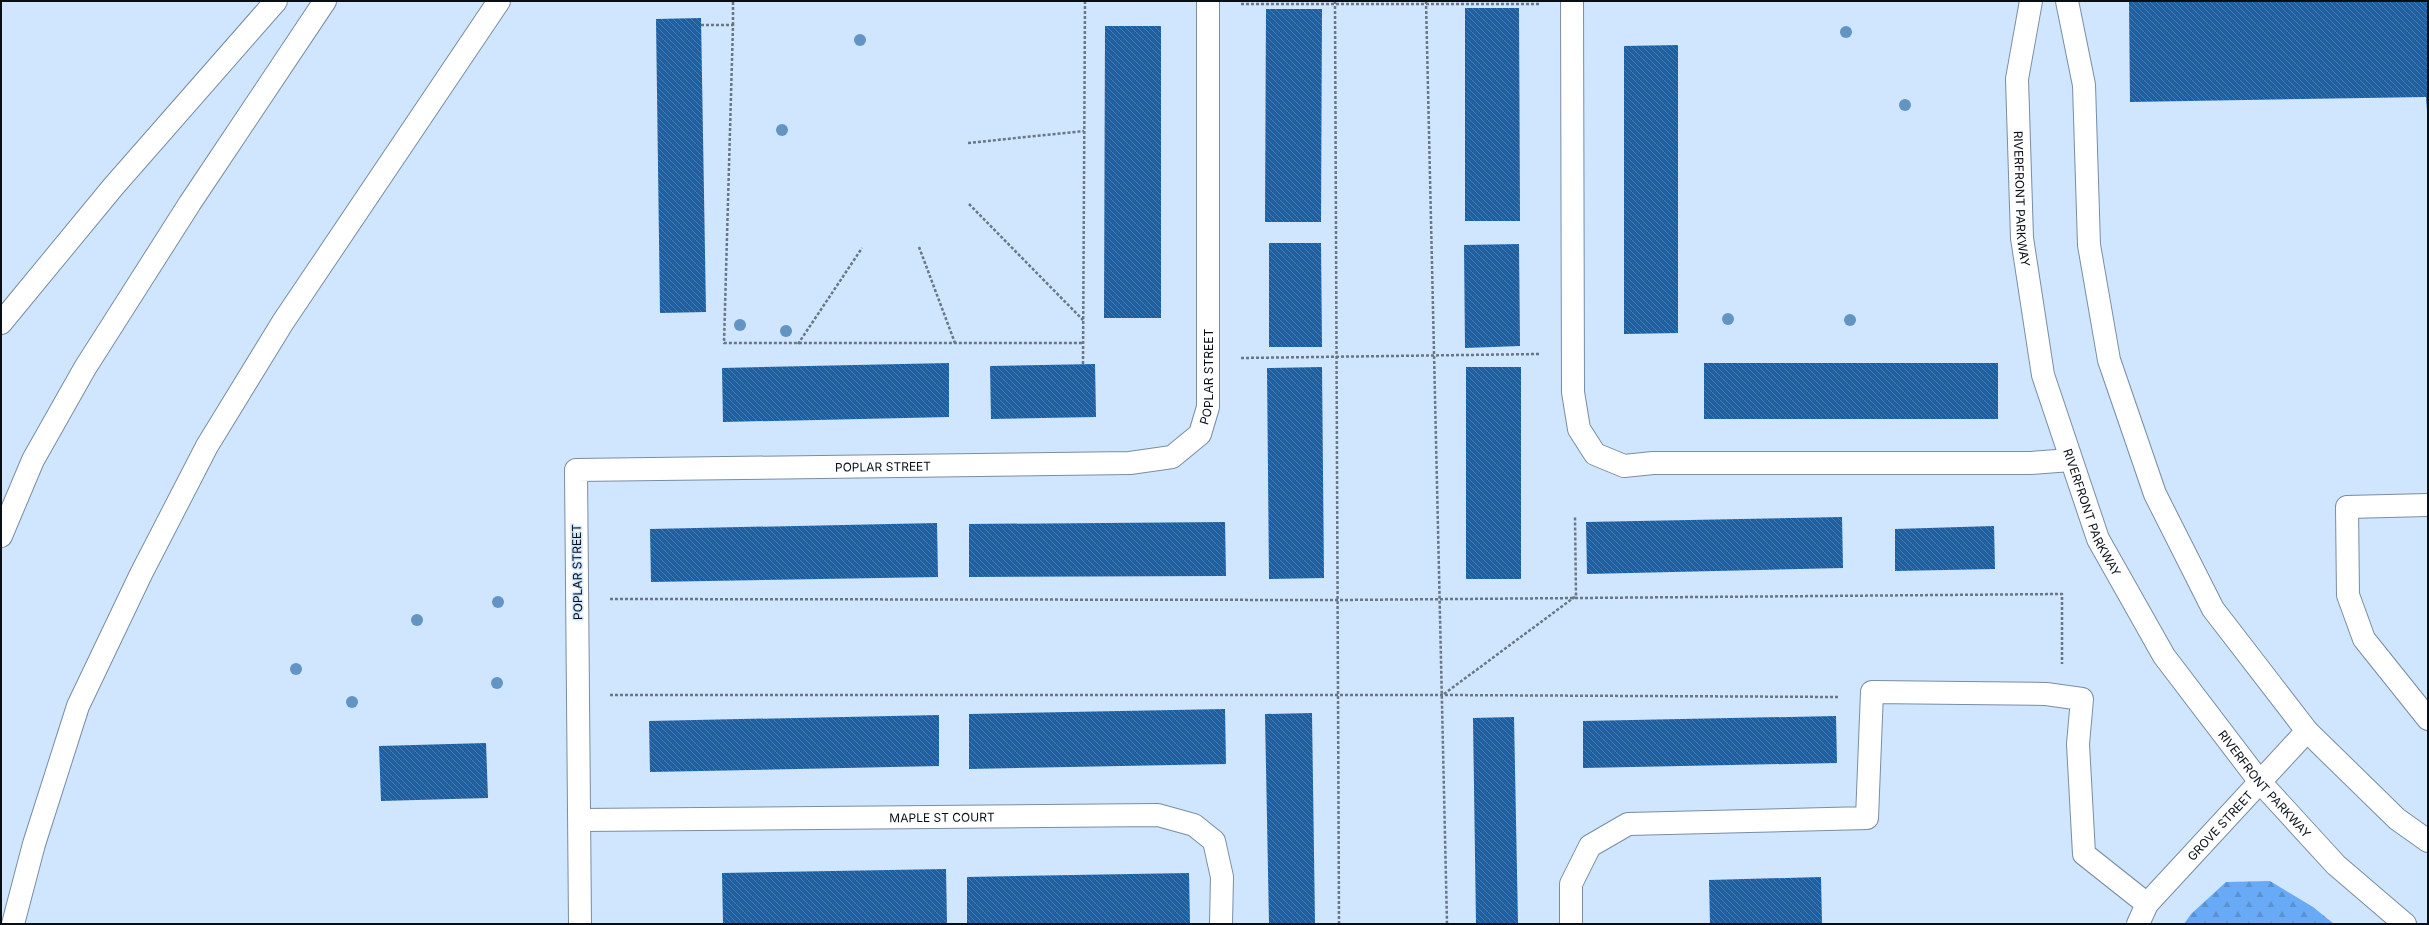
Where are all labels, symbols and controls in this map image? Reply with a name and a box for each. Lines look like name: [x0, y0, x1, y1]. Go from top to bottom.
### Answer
street label: RIVERFRONT PARKWAY: [2011, 131, 2034, 267]
street label: POPLAR STREET: [1196, 329, 1216, 426]
street label: RIVERFRONT PARKWAY: [2061, 447, 2125, 578]
street label: POPLAR STREET: [835, 458, 931, 474]
street label: POPLAR STREET: [569, 524, 585, 620]
street label: RIVERFRONT PARKWAY: [2215, 727, 2314, 840]
street label: GROVE STREET: [2184, 787, 2256, 863]
street label: MAPLE ST COURT: [889, 809, 995, 825]

